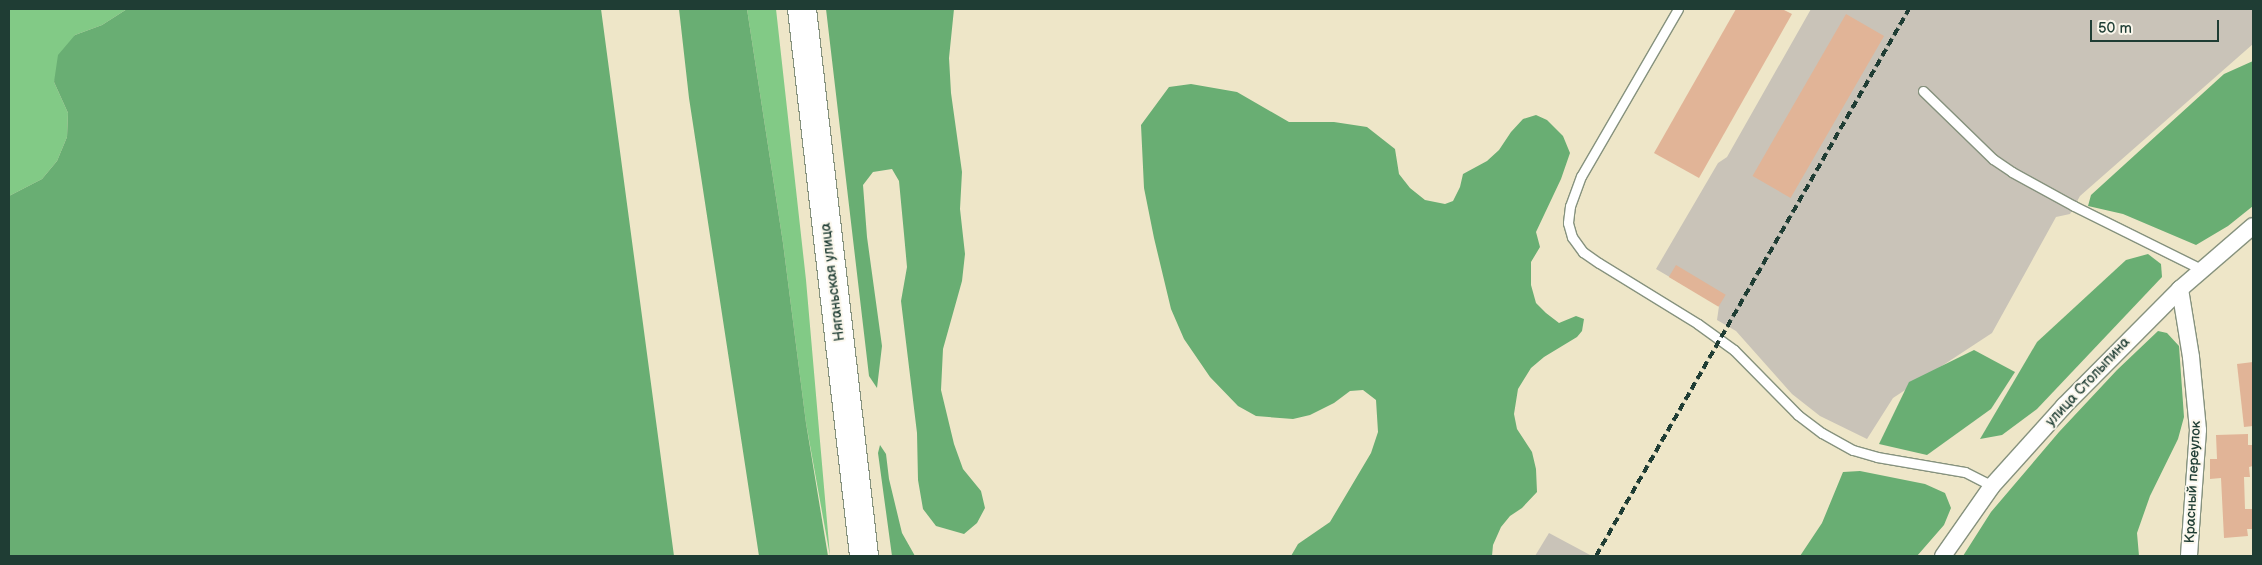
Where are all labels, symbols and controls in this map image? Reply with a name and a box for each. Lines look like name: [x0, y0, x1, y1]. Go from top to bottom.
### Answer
scale bar: [2092, 10, 2221, 42]
text: 50 m: [2098, 19, 2132, 38]
street label: Няганьская улица: [817, 222, 849, 342]
street label: улица Столыпина: [2042, 334, 2134, 430]
street label: Красный переулок: [2181, 420, 2205, 544]

